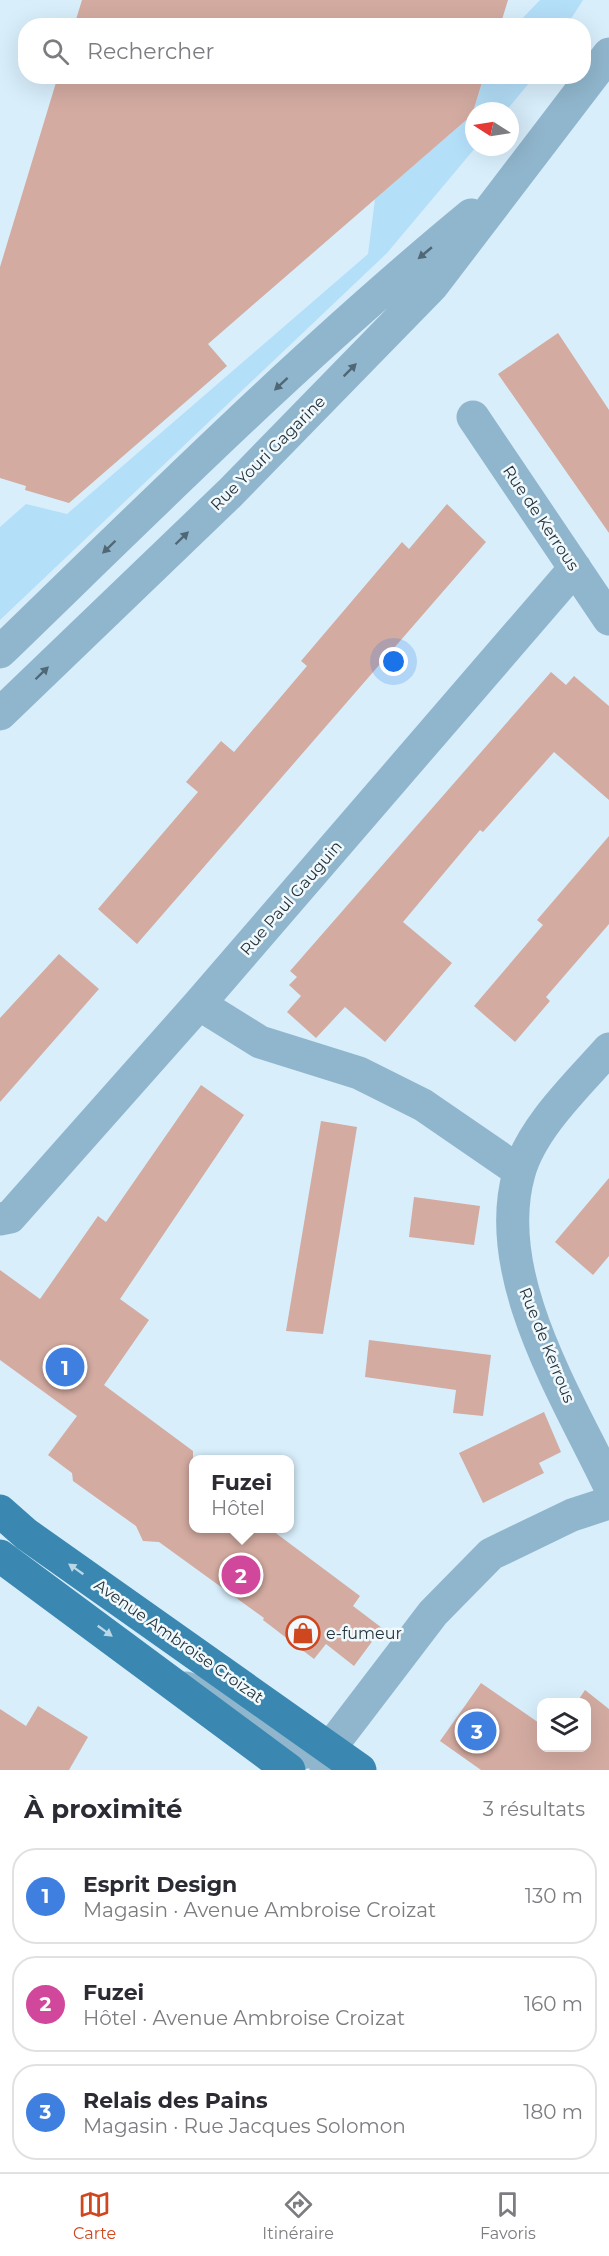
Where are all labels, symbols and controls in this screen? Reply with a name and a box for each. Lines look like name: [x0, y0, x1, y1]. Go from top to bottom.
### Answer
search box: [18, 18, 591, 84]
icon: search: [39, 35, 72, 68]
text: Rechercher: [87, 38, 214, 65]
north arrow: [465, 102, 519, 156]
one-way arrow: [417, 246, 433, 259]
one-way arrow: [343, 363, 357, 378]
one-way arrow: [273, 377, 288, 391]
street label: Rue Youri Gagarine: [207, 392, 329, 514]
street label: Rue de Kerrous: [499, 462, 583, 574]
one-way arrow: [175, 531, 190, 545]
one-way arrow: [101, 540, 116, 554]
your location: [379, 647, 408, 676]
one-way arrow: [35, 667, 49, 681]
street label: Rue Paul Gauguin: [236, 837, 346, 959]
street label: Rue de Kerrous: [515, 1285, 579, 1406]
pin: 1: [46, 1344, 84, 1390]
popup: [189, 1455, 294, 1533]
text: Fuzei: [211, 1469, 272, 1496]
text: Hôtel: [211, 1496, 265, 1520]
pin: 2: [222, 1552, 260, 1598]
one-way arrow: [69, 1563, 85, 1575]
street label: Avenue Ambroise Croizat: [91, 1575, 268, 1707]
shop icon: e-fumeur: [285, 1615, 321, 1651]
place label: e-fumeur: [326, 1624, 402, 1643]
one-way arrow: [97, 1625, 112, 1637]
map controls: [537, 1698, 591, 1752]
button: layers: [537, 1698, 591, 1752]
pin: 3: [458, 1708, 496, 1754]
text: À proximité: [24, 1793, 183, 1825]
text: 3 résultats: [483, 1797, 585, 1821]
text: Esprit Design: [83, 1871, 237, 1898]
text: 1: [42, 1884, 49, 1908]
text: 130 m: [525, 1884, 583, 1908]
text: Magasin · Avenue Ambroise Croizat: [83, 1898, 436, 1922]
text: Fuzei: [83, 1979, 144, 2006]
text: 2: [40, 1992, 51, 2016]
text: 160 m: [524, 1992, 583, 2016]
text: Hôtel · Avenue Ambroise Croizat: [83, 2006, 405, 2030]
text: Relais des Pains: [83, 2087, 268, 2114]
text: 3: [40, 2100, 51, 2124]
text: 180 m: [523, 2100, 583, 2124]
text: Magasin · Rue Jacques Solomon: [83, 2114, 406, 2138]
tab: Carte: [73, 2188, 116, 2243]
tab: Itinéraire: [262, 2188, 334, 2243]
tab: Favoris: [480, 2188, 536, 2243]

